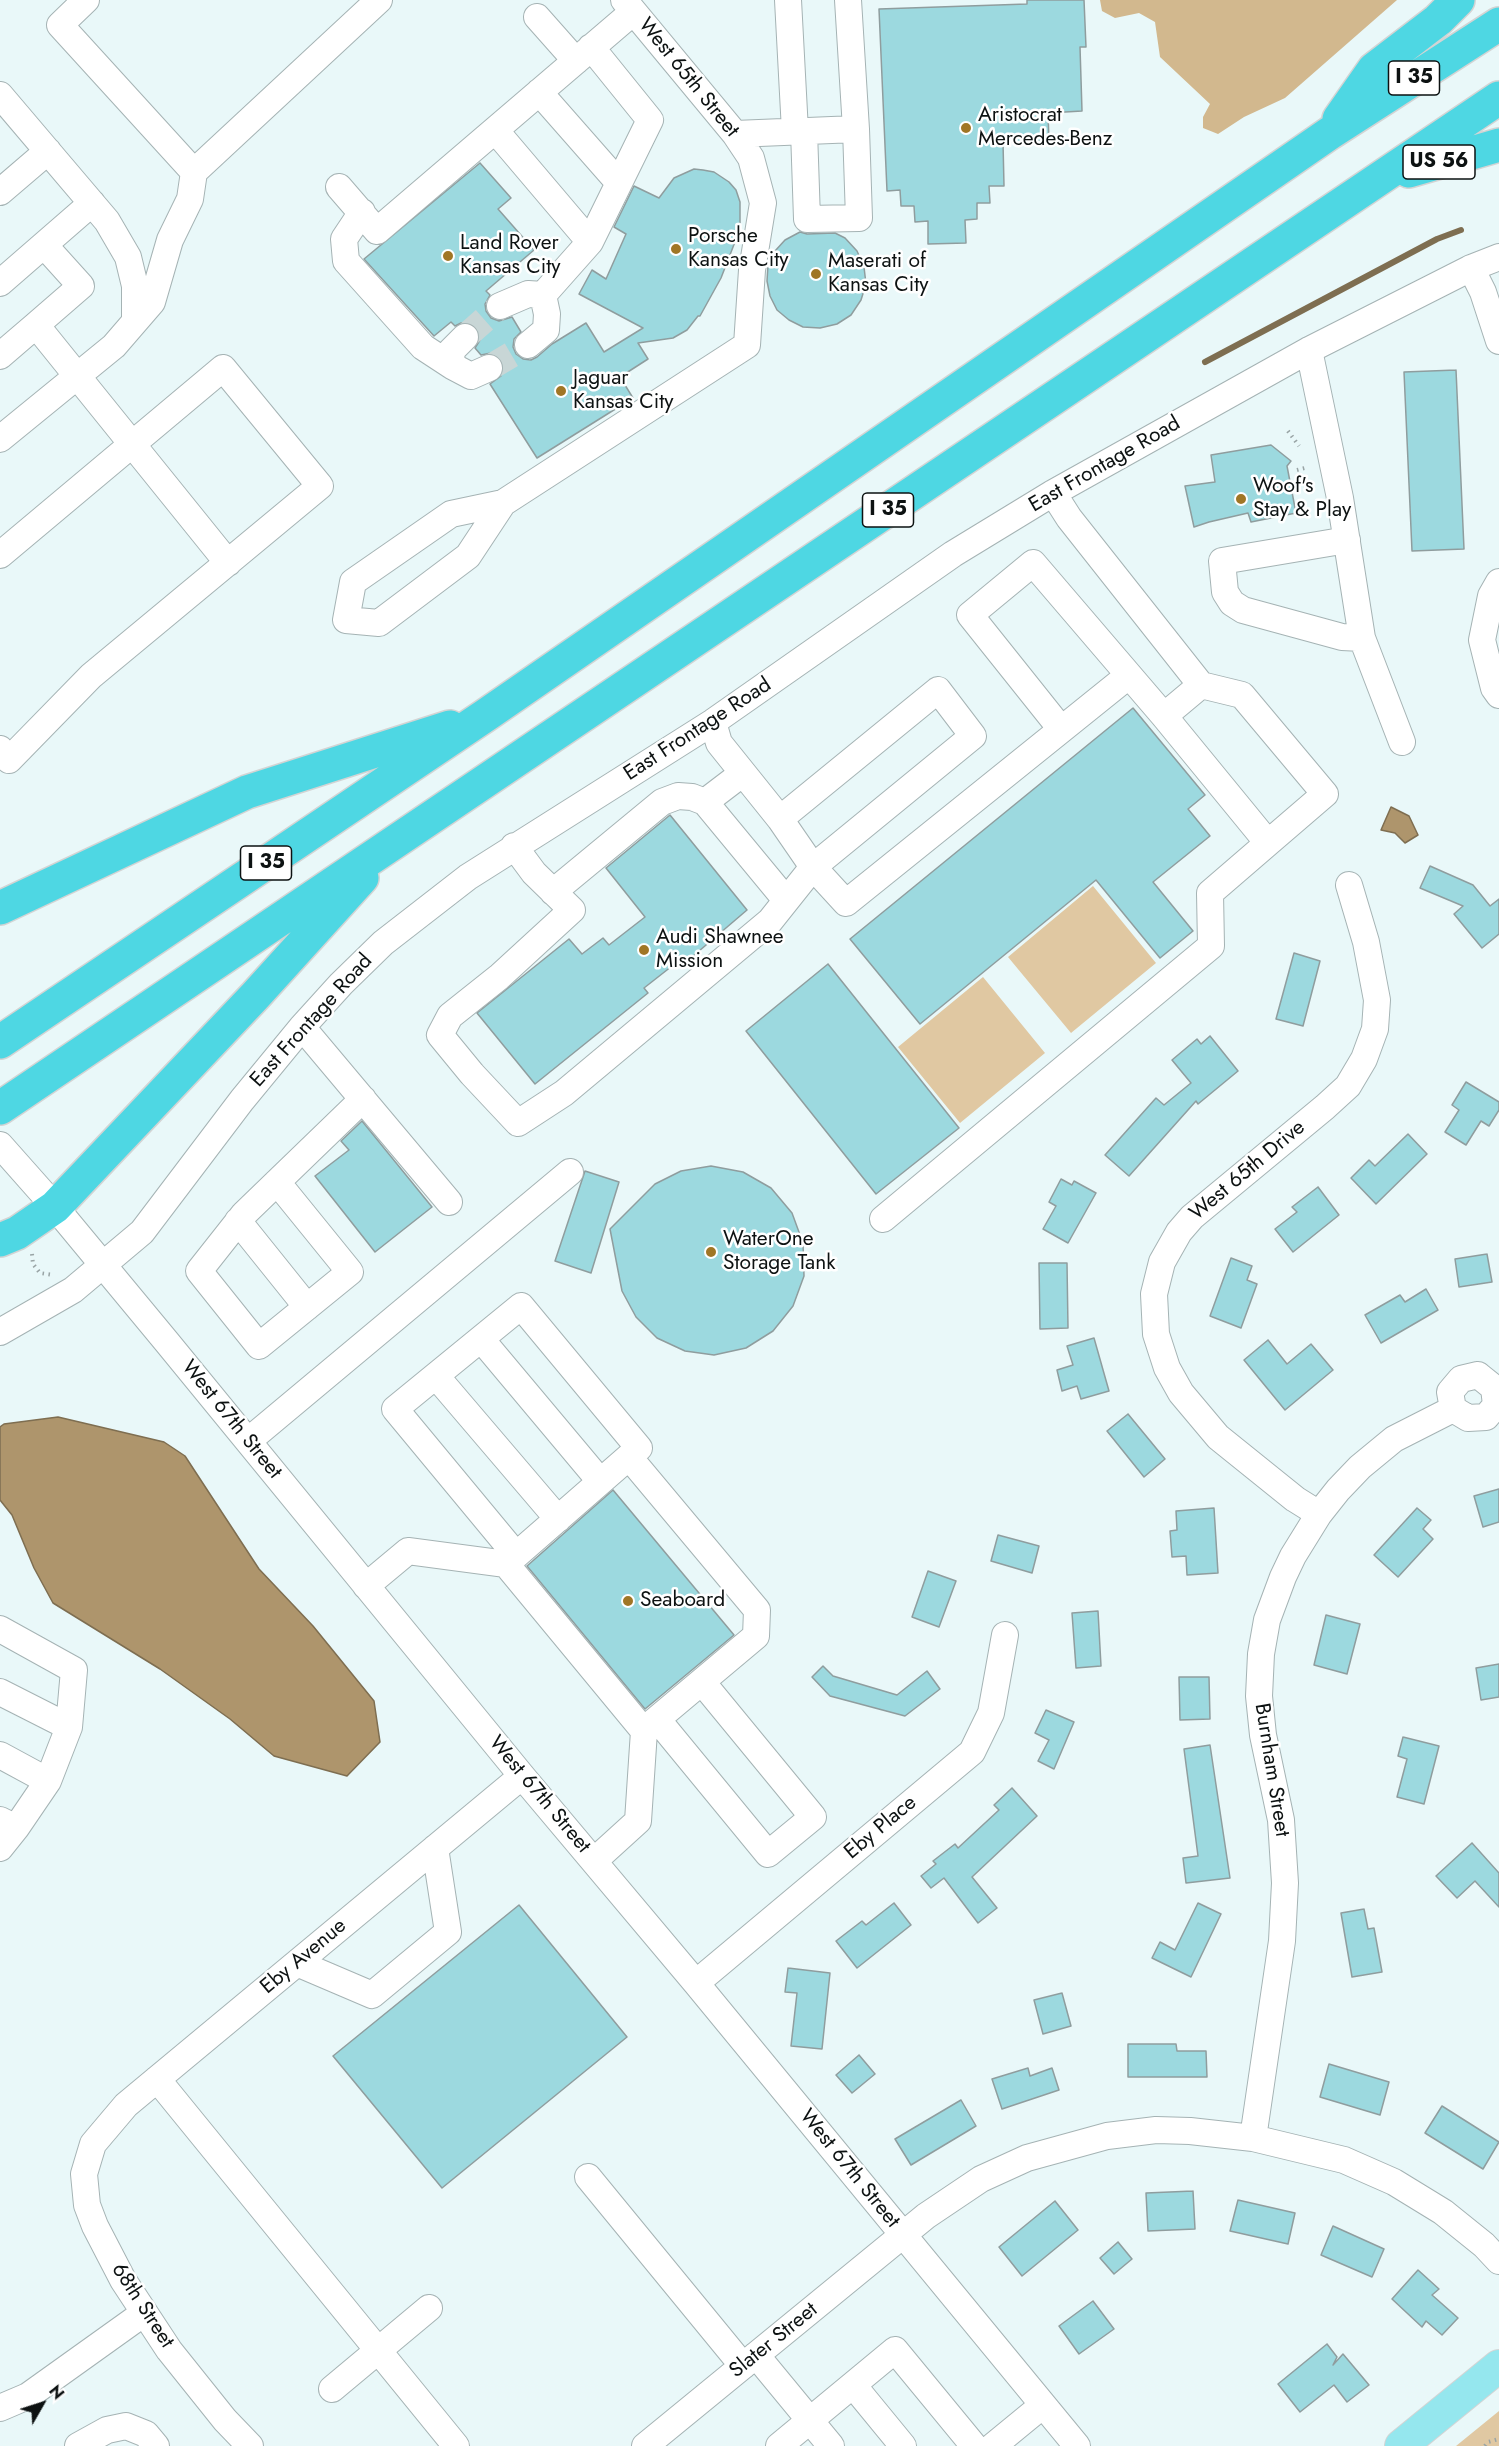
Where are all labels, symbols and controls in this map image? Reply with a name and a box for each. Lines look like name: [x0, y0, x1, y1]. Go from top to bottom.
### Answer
street label: West 65th Street: [632, 13, 744, 143]
road number: I 35: [1388, 61, 1440, 95]
place label: Aristocrat Mercedes-Benz: [978, 103, 1112, 153]
marker: Aristocrat Mercedes-Benz: [959, 121, 973, 135]
road number: US 56: [1403, 145, 1475, 179]
place label: Porsche Kansas City: [688, 224, 788, 274]
place label: Land Rover Kansas City: [460, 231, 560, 281]
marker: Porsche Kansas City: [669, 242, 683, 256]
marker: Land Rover Kansas City: [441, 249, 455, 263]
place label: Maserati of Kansas City: [828, 249, 928, 299]
marker: Maserati of Kansas City: [809, 267, 823, 281]
place label: Jaguar Kansas City: [573, 366, 673, 416]
marker: Jaguar Kansas City: [554, 384, 568, 398]
street label: East Frontage Road: [1025, 411, 1185, 519]
place label: Woof's Stay & Play: [1253, 474, 1351, 524]
marker: Woof's Stay & Play: [1234, 492, 1248, 506]
road number: I 35: [862, 493, 914, 527]
street label: East Frontage Road: [620, 673, 776, 787]
road number: I 35: [240, 846, 292, 880]
place label: Audi Shawnee Mission: [656, 925, 784, 975]
marker: Audi Shawnee Mission: [637, 943, 651, 957]
street label: East Frontage Road: [246, 949, 378, 1093]
street label: West 65th Drive: [1185, 1115, 1311, 1227]
place label: WaterOne Storage Tank: [723, 1227, 835, 1277]
marker: WaterOne Storage Tank: [704, 1245, 718, 1259]
street label: West 67th Street: [175, 1356, 287, 1484]
place label: Seaboard: [640, 1588, 725, 1614]
marker: Seaboard: [621, 1594, 635, 1608]
street label: Burnham Street: [1248, 1701, 1294, 1839]
street label: West 67th Street: [483, 1731, 595, 1859]
street label: Eby Place: [840, 1791, 922, 1865]
street label: Eby Avenue: [256, 1914, 352, 2000]
street label: West 67th Street: [793, 2105, 905, 2233]
street label: 68th Street: [105, 2259, 179, 2353]
street label: Slater Street: [725, 2298, 823, 2384]
north arrow: [12, 2374, 72, 2434]
text: N: [43, 2380, 69, 2405]

